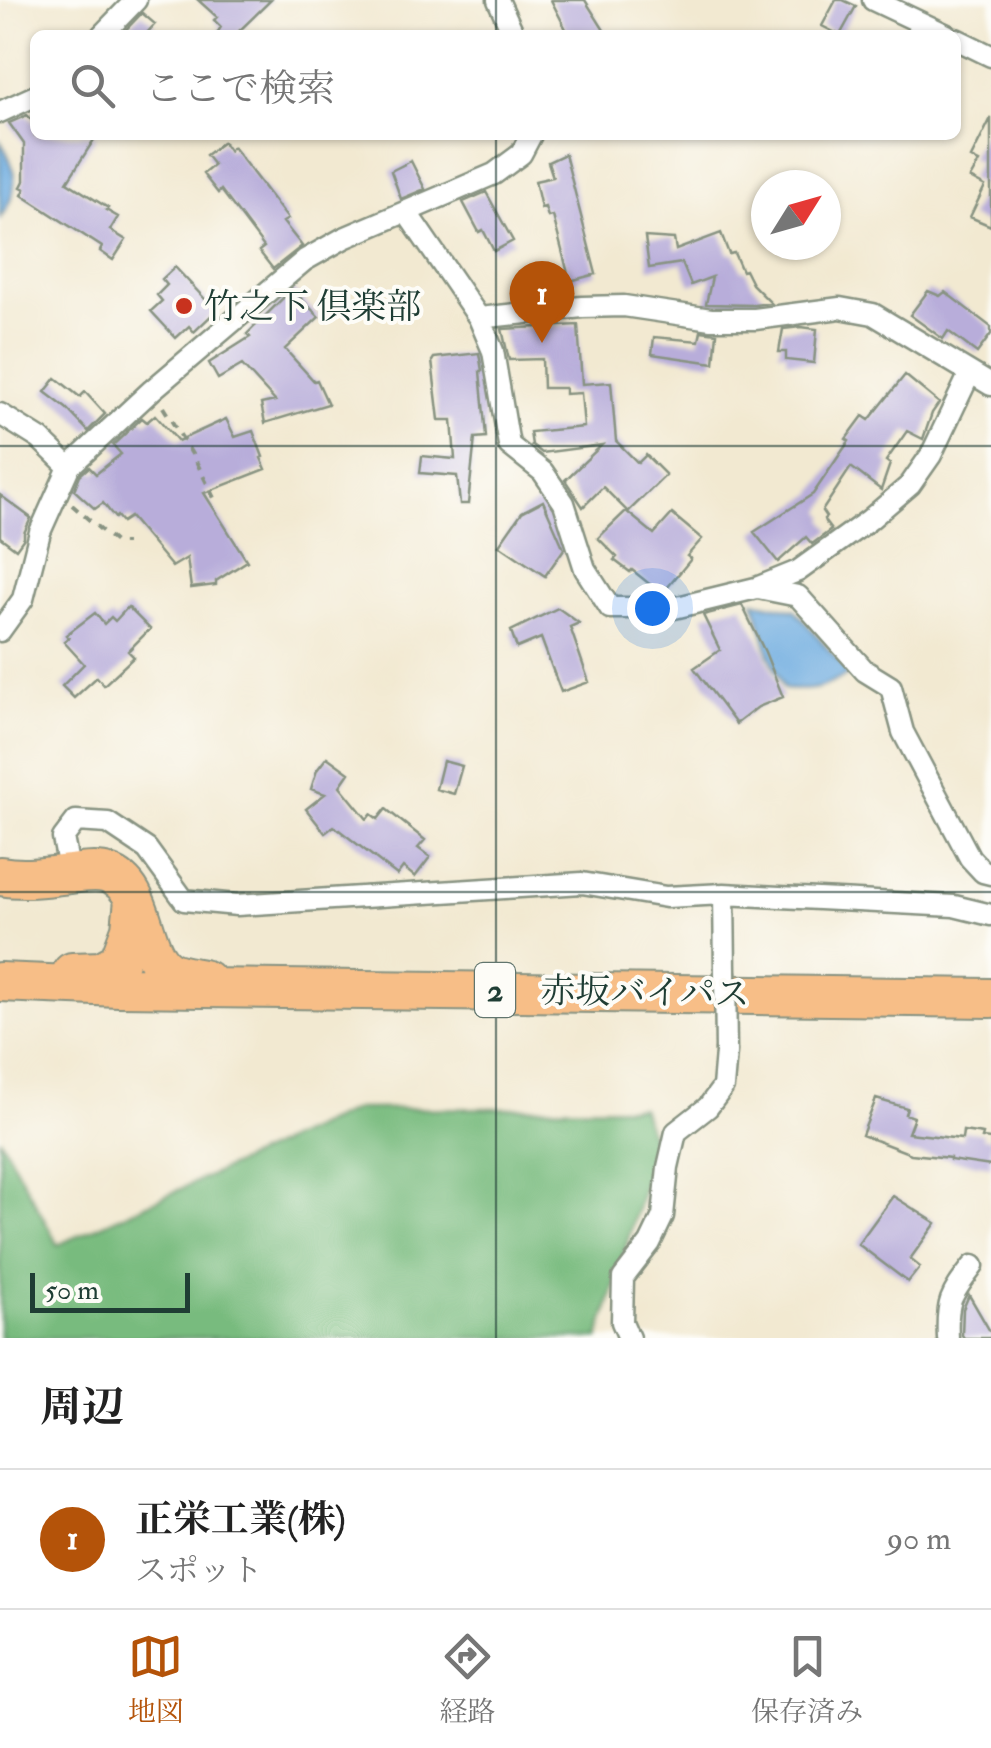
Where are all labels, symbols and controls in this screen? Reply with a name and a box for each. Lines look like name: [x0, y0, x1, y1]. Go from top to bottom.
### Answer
search box: [30, 30, 961, 140]
icon: search: [65, 58, 120, 113]
text: ここで検索: [145, 65, 335, 113]
north arrow: [751, 170, 841, 260]
pin: 1: [510, 260, 574, 343]
place label: 竹之下 倶楽部: [204, 285, 421, 329]
marker: 竹之下 倶楽部: [173, 295, 195, 317]
your location: [627, 583, 678, 634]
road number: 2: [475, 963, 515, 1017]
street label: 赤坂バイパス: [540, 969, 750, 1017]
scale bar: [30, 1268, 190, 1312]
text: 50 m: [45, 1273, 99, 1308]
text: 周辺: [40, 1382, 124, 1434]
text: 正栄工業(株): [135, 1496, 346, 1544]
text: 1: [67, 1519, 78, 1559]
text: 90 m: [887, 1519, 951, 1559]
text: スポット: [135, 1551, 263, 1591]
tab: 地図: [128, 1629, 184, 1730]
tab: 経路: [439, 1629, 495, 1730]
tab: 保存済み: [751, 1629, 863, 1730]

